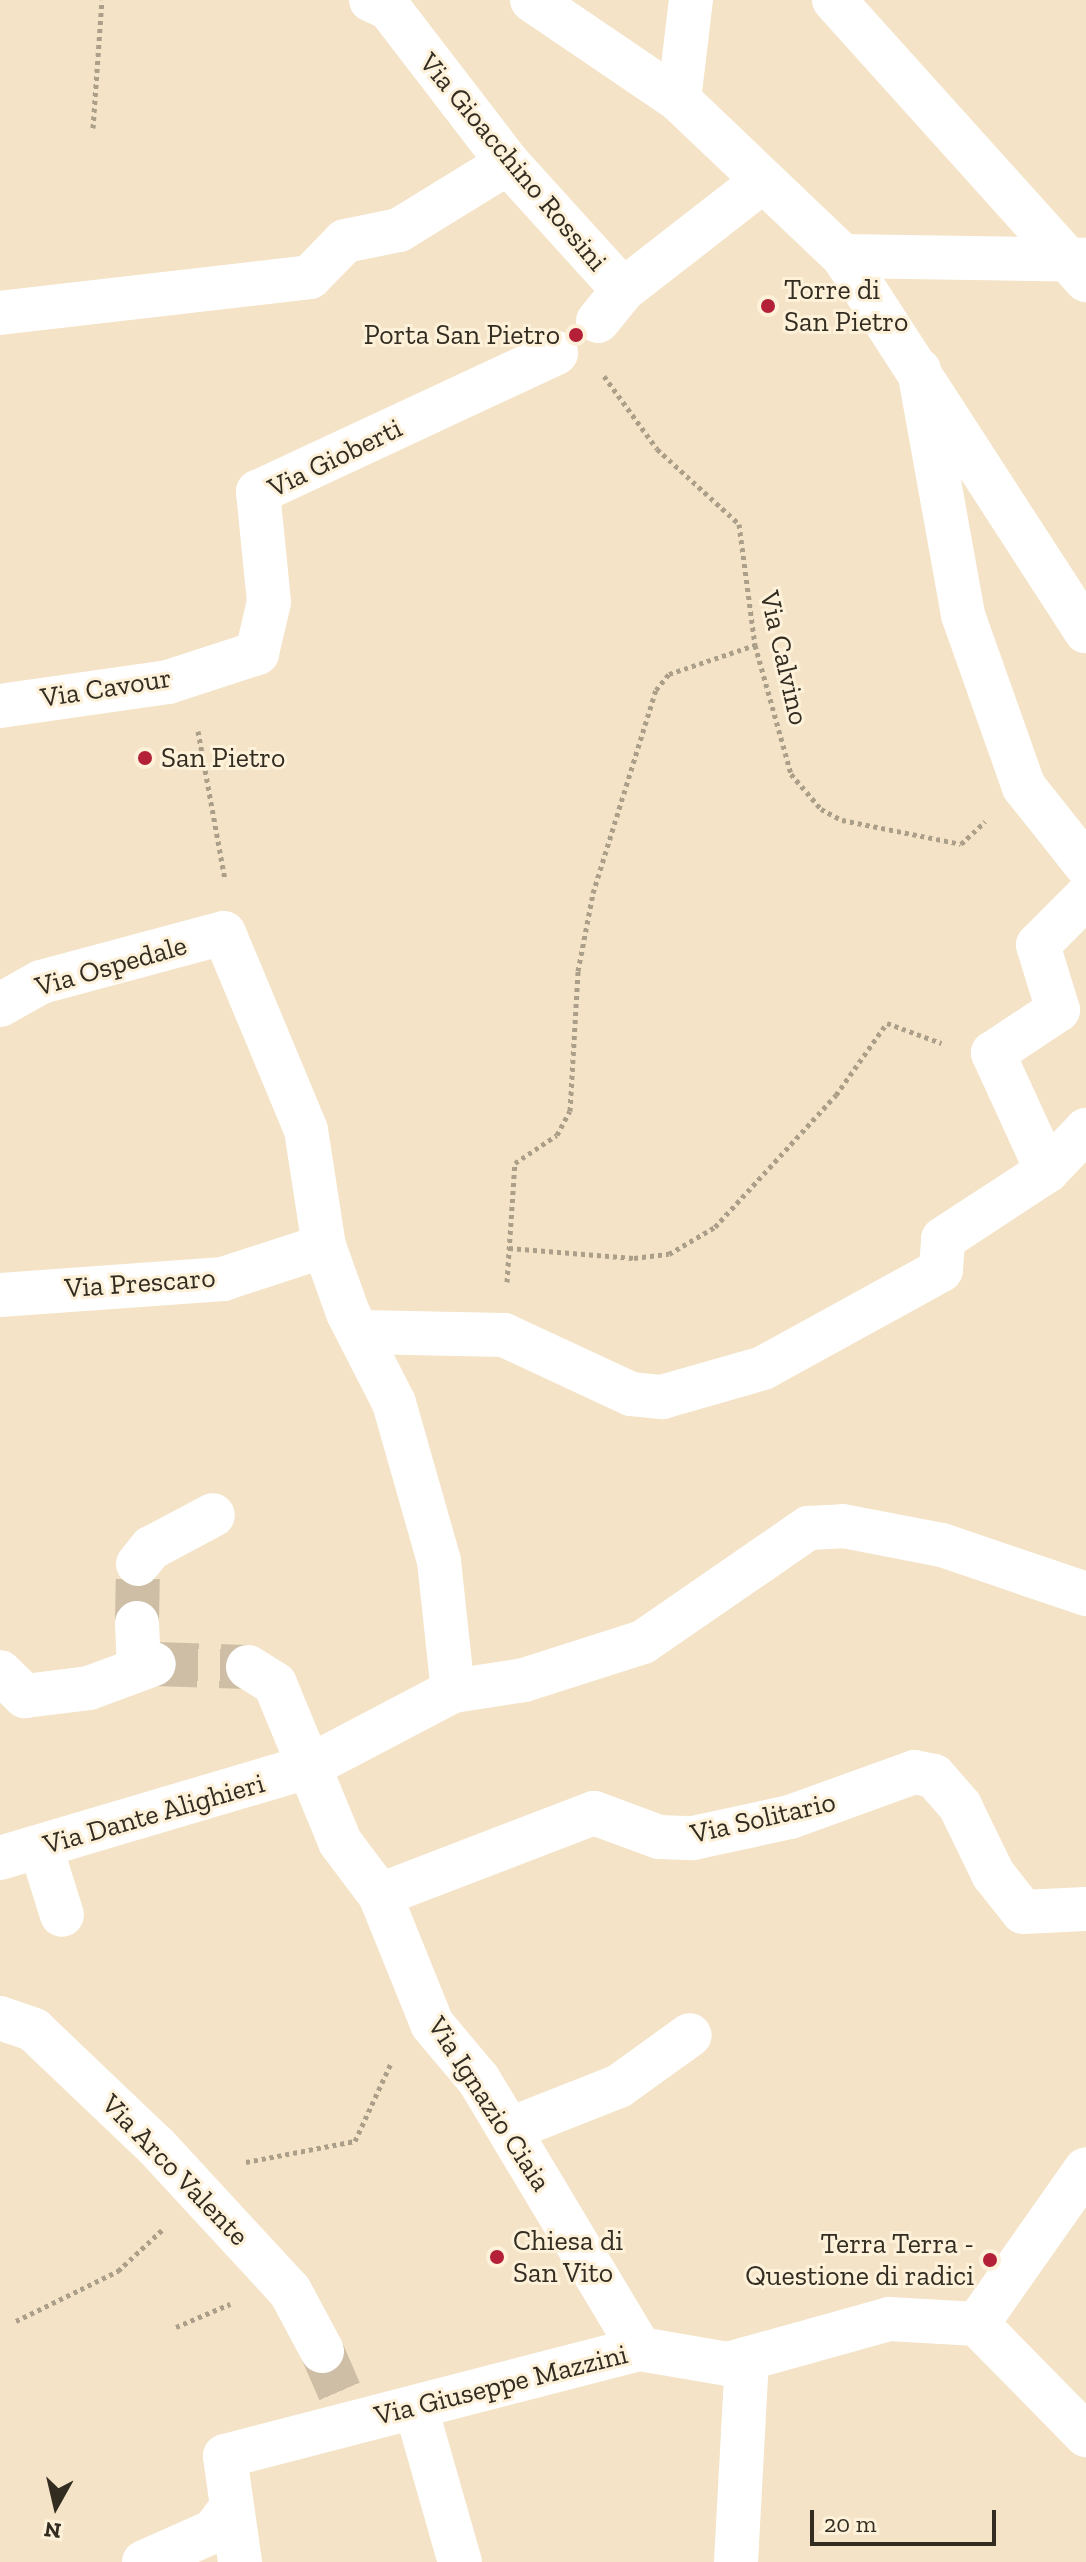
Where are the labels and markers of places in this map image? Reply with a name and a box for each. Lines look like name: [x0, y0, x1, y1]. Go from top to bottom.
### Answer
place label: Torre di San Pietro: [784, 273, 908, 339]
marker: Torre di San Pietro: [759, 297, 777, 315]
place label: Porta San Pietro: [364, 318, 560, 352]
marker: Porta San Pietro: [567, 326, 585, 344]
place label: San Pietro: [161, 741, 285, 775]
marker: San Pietro: [136, 749, 154, 767]
place label: Chiesa di San Vito: [513, 2224, 623, 2290]
place label: Terra Terra - Questione di radici: [745, 2227, 974, 2293]
marker: Chiesa di San Vito: [488, 2248, 506, 2266]
marker: Terra Terra - Questione di radici: [981, 2251, 999, 2269]

